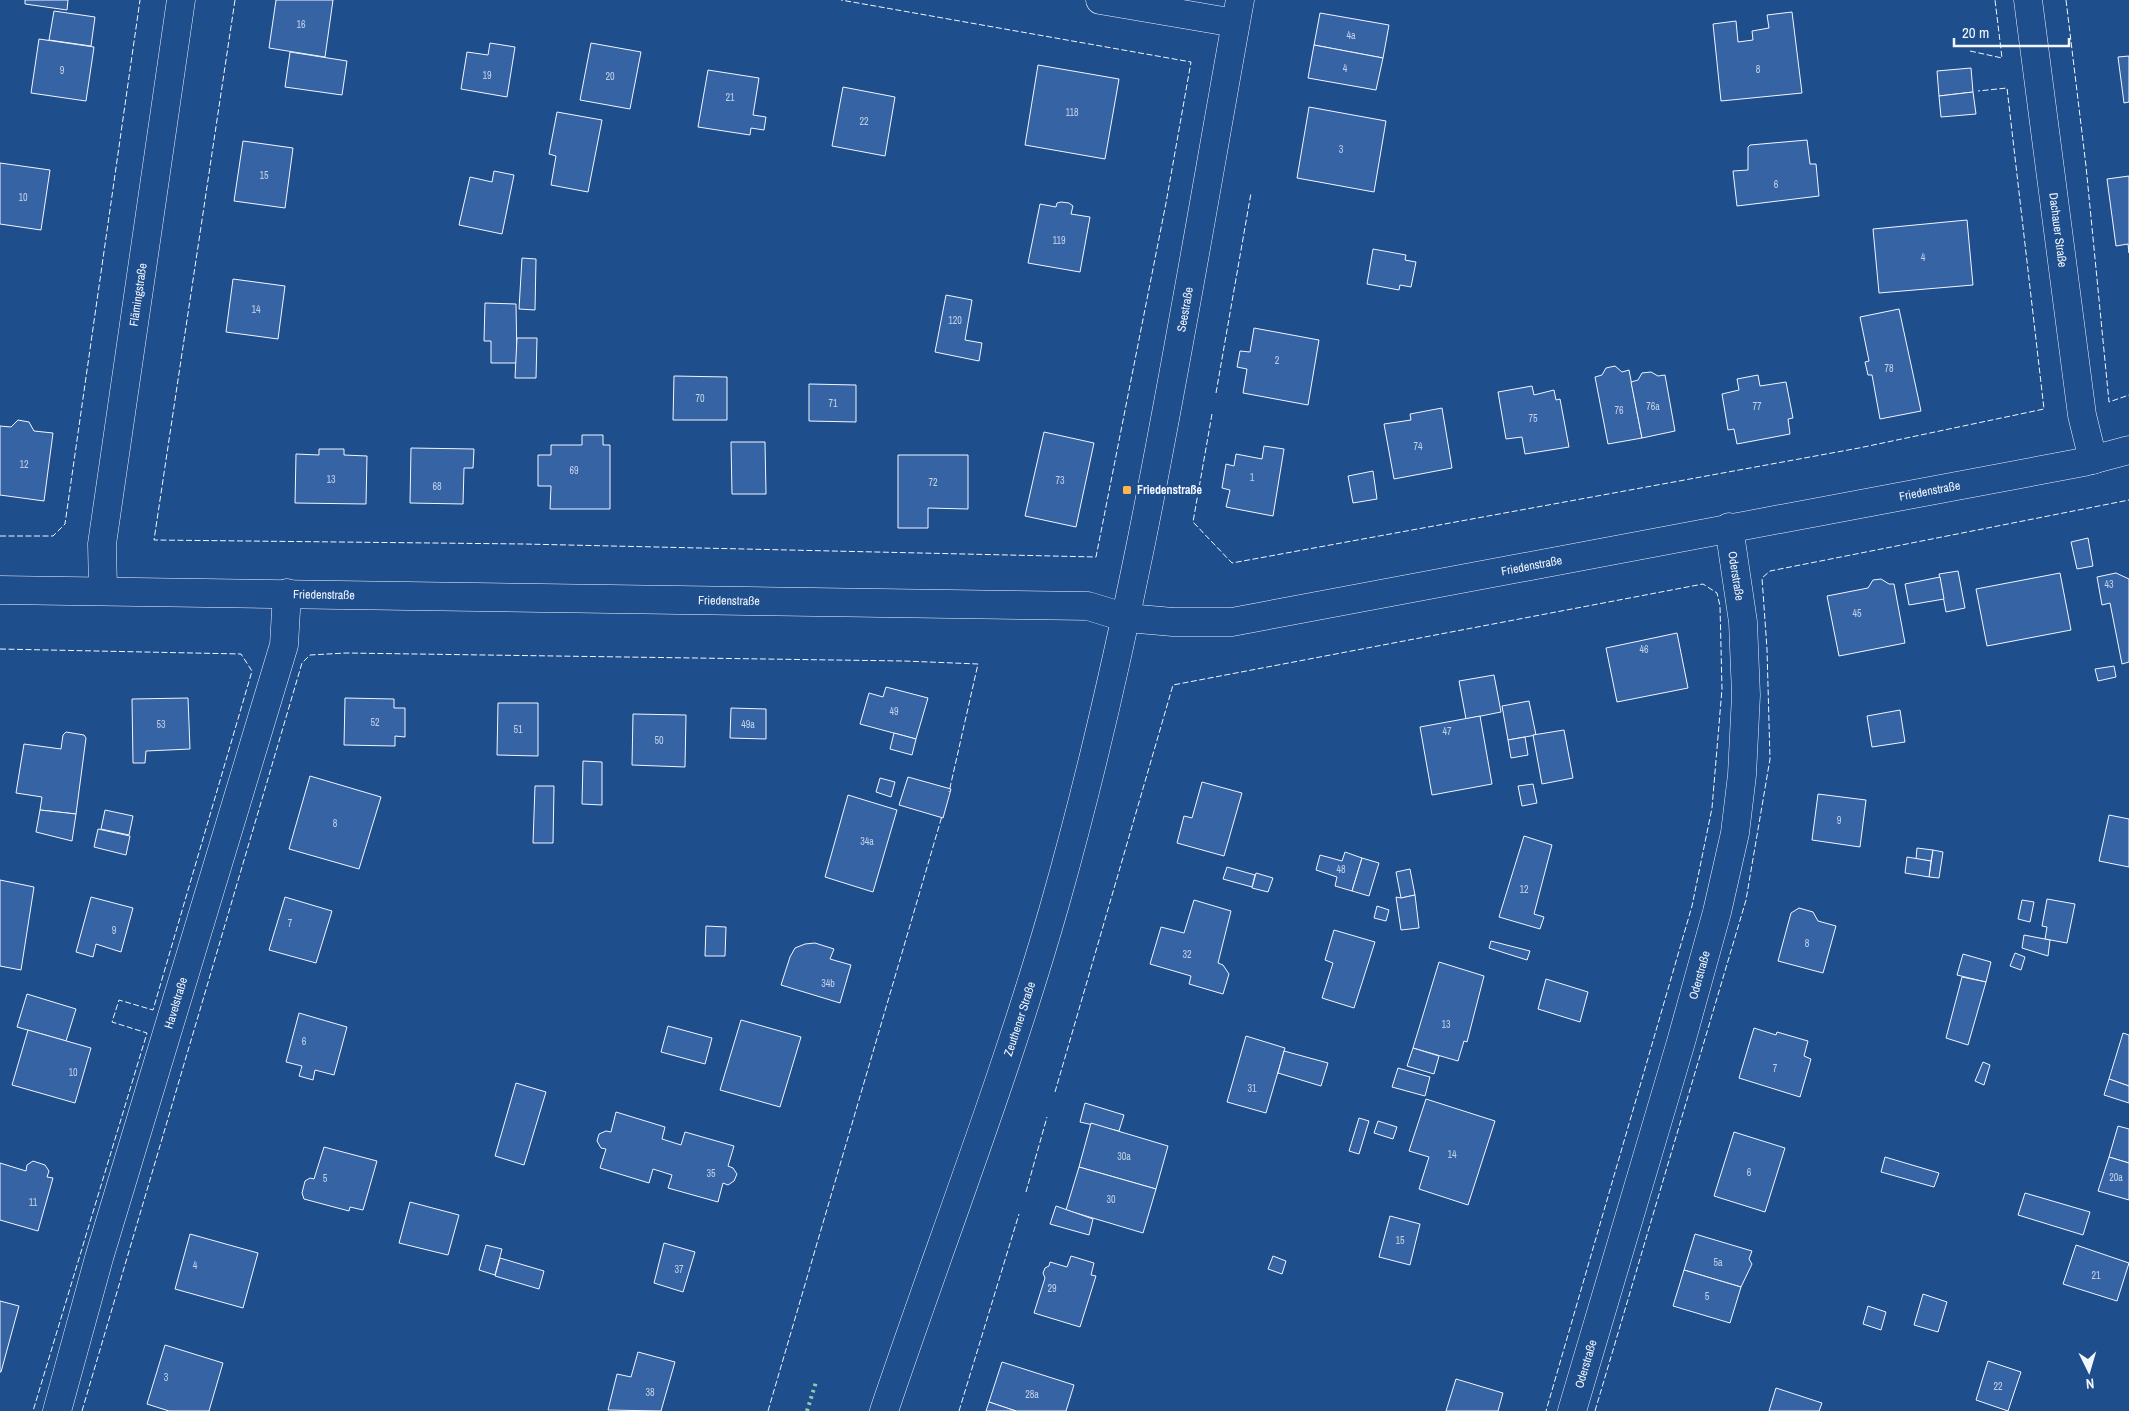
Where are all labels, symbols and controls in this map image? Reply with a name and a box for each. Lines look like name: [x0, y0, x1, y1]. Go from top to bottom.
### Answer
scale bar: [1954, 15, 2069, 47]
house number: 16: [296, 18, 306, 31]
text: 20 m: [1962, 22, 1989, 43]
house number: 4a: [1346, 29, 1356, 42]
house number: 4: [1343, 62, 1348, 75]
house number: 8: [1756, 63, 1761, 76]
house number: 9: [60, 64, 65, 77]
house number: 19: [482, 69, 492, 82]
house number: 20: [605, 70, 615, 83]
house number: 21: [725, 91, 735, 104]
house number: 118: [1065, 106, 1079, 119]
house number: 22: [859, 115, 869, 128]
house number: 3: [1339, 143, 1344, 156]
house number: 15: [259, 169, 269, 182]
house number: 6: [1774, 178, 1779, 191]
house number: 10: [18, 191, 28, 204]
street label: Dachauer Straße: [2045, 192, 2071, 268]
house number: 119: [1052, 234, 1066, 247]
house number: 4: [1921, 251, 1926, 264]
street label: Flämingstraße: [126, 262, 151, 327]
street label: Seestraße: [1173, 286, 1197, 333]
house number: 14: [251, 303, 261, 316]
house number: 120: [948, 314, 962, 327]
house number: 2: [1275, 354, 1280, 367]
house number: 78: [1884, 362, 1894, 375]
house number: 70: [695, 392, 705, 405]
house number: 71: [828, 397, 838, 410]
house number: 76a: [1646, 400, 1660, 413]
house number: 77: [1752, 400, 1762, 413]
house number: 76: [1614, 404, 1624, 417]
house number: 75: [1528, 412, 1538, 425]
house number: 74: [1413, 440, 1423, 453]
house number: 12: [19, 458, 29, 471]
house number: 69: [569, 464, 579, 477]
house number: 1: [1250, 471, 1255, 484]
house number: 13: [326, 473, 336, 486]
house number: 73: [1055, 474, 1065, 487]
house number: 72: [928, 476, 938, 489]
street label: Friedenstraße: [1898, 477, 1962, 505]
house number: 68: [432, 480, 442, 493]
place label: Friedenstraße: [1137, 482, 1203, 498]
marker: Friedenstraße: [1121, 484, 1133, 496]
street label: Oderstraße: [1724, 550, 1748, 602]
street label: Friedenstraße: [1500, 552, 1563, 579]
house number: 43: [2104, 578, 2114, 591]
street label: Friedenstraße: [293, 586, 355, 603]
street label: Friedenstraße: [698, 592, 760, 609]
house number: 45: [1852, 607, 1862, 620]
house number: 46: [1639, 643, 1649, 656]
house number: 49: [889, 705, 899, 718]
house number: 52: [370, 716, 380, 729]
house number: 53: [156, 718, 166, 731]
house number: 49a: [741, 718, 755, 731]
house number: 51: [513, 723, 523, 736]
house number: 47: [1442, 725, 1452, 738]
house number: 50: [654, 734, 664, 747]
house number: 9: [1837, 814, 1842, 827]
house number: 8: [333, 817, 338, 830]
house number: 34a: [860, 835, 874, 848]
house number: 48: [1336, 863, 1346, 876]
house number: 12: [1519, 883, 1529, 896]
house number: 7: [288, 917, 293, 930]
house number: 9: [112, 924, 117, 937]
house number: 8: [1805, 937, 1810, 950]
house number: 32: [1182, 948, 1192, 961]
street label: Oderstraße: [1685, 949, 1714, 1001]
street label: Havelstraße: [161, 975, 191, 1031]
house number: 34b: [821, 977, 835, 990]
street label: Zeuthener Straße: [1000, 980, 1039, 1058]
house number: 13: [1441, 1018, 1451, 1031]
house number: 6: [302, 1035, 307, 1048]
house number: 7: [1773, 1062, 1778, 1075]
house number: 10: [68, 1066, 78, 1079]
house number: 31: [1247, 1082, 1257, 1095]
house number: 14: [1447, 1148, 1457, 1161]
house number: 30a: [1117, 1150, 1131, 1163]
house number: 6: [1747, 1166, 1752, 1179]
house number: 35: [706, 1167, 716, 1180]
house number: 20a: [2109, 1171, 2123, 1184]
house number: 5: [323, 1172, 328, 1185]
house number: 30: [1106, 1193, 1116, 1206]
house number: 11: [29, 1196, 38, 1209]
house number: 15: [1395, 1234, 1405, 1247]
house number: 5a: [1713, 1256, 1723, 1269]
house number: 4: [193, 1259, 198, 1272]
house number: 37: [674, 1263, 684, 1276]
house number: 21: [2091, 1269, 2101, 1282]
house number: 29: [1047, 1282, 1057, 1295]
house number: 5: [1705, 1290, 1710, 1303]
street label: Oderstraße: [1571, 1338, 1601, 1390]
north arrow: [2064, 1346, 2114, 1396]
house number: 3: [164, 1371, 169, 1384]
text: N: [2085, 1375, 2095, 1393]
house number: 22: [1993, 1380, 2003, 1393]
house number: 38: [645, 1386, 655, 1399]
house number: 28a: [1025, 1388, 1039, 1401]

